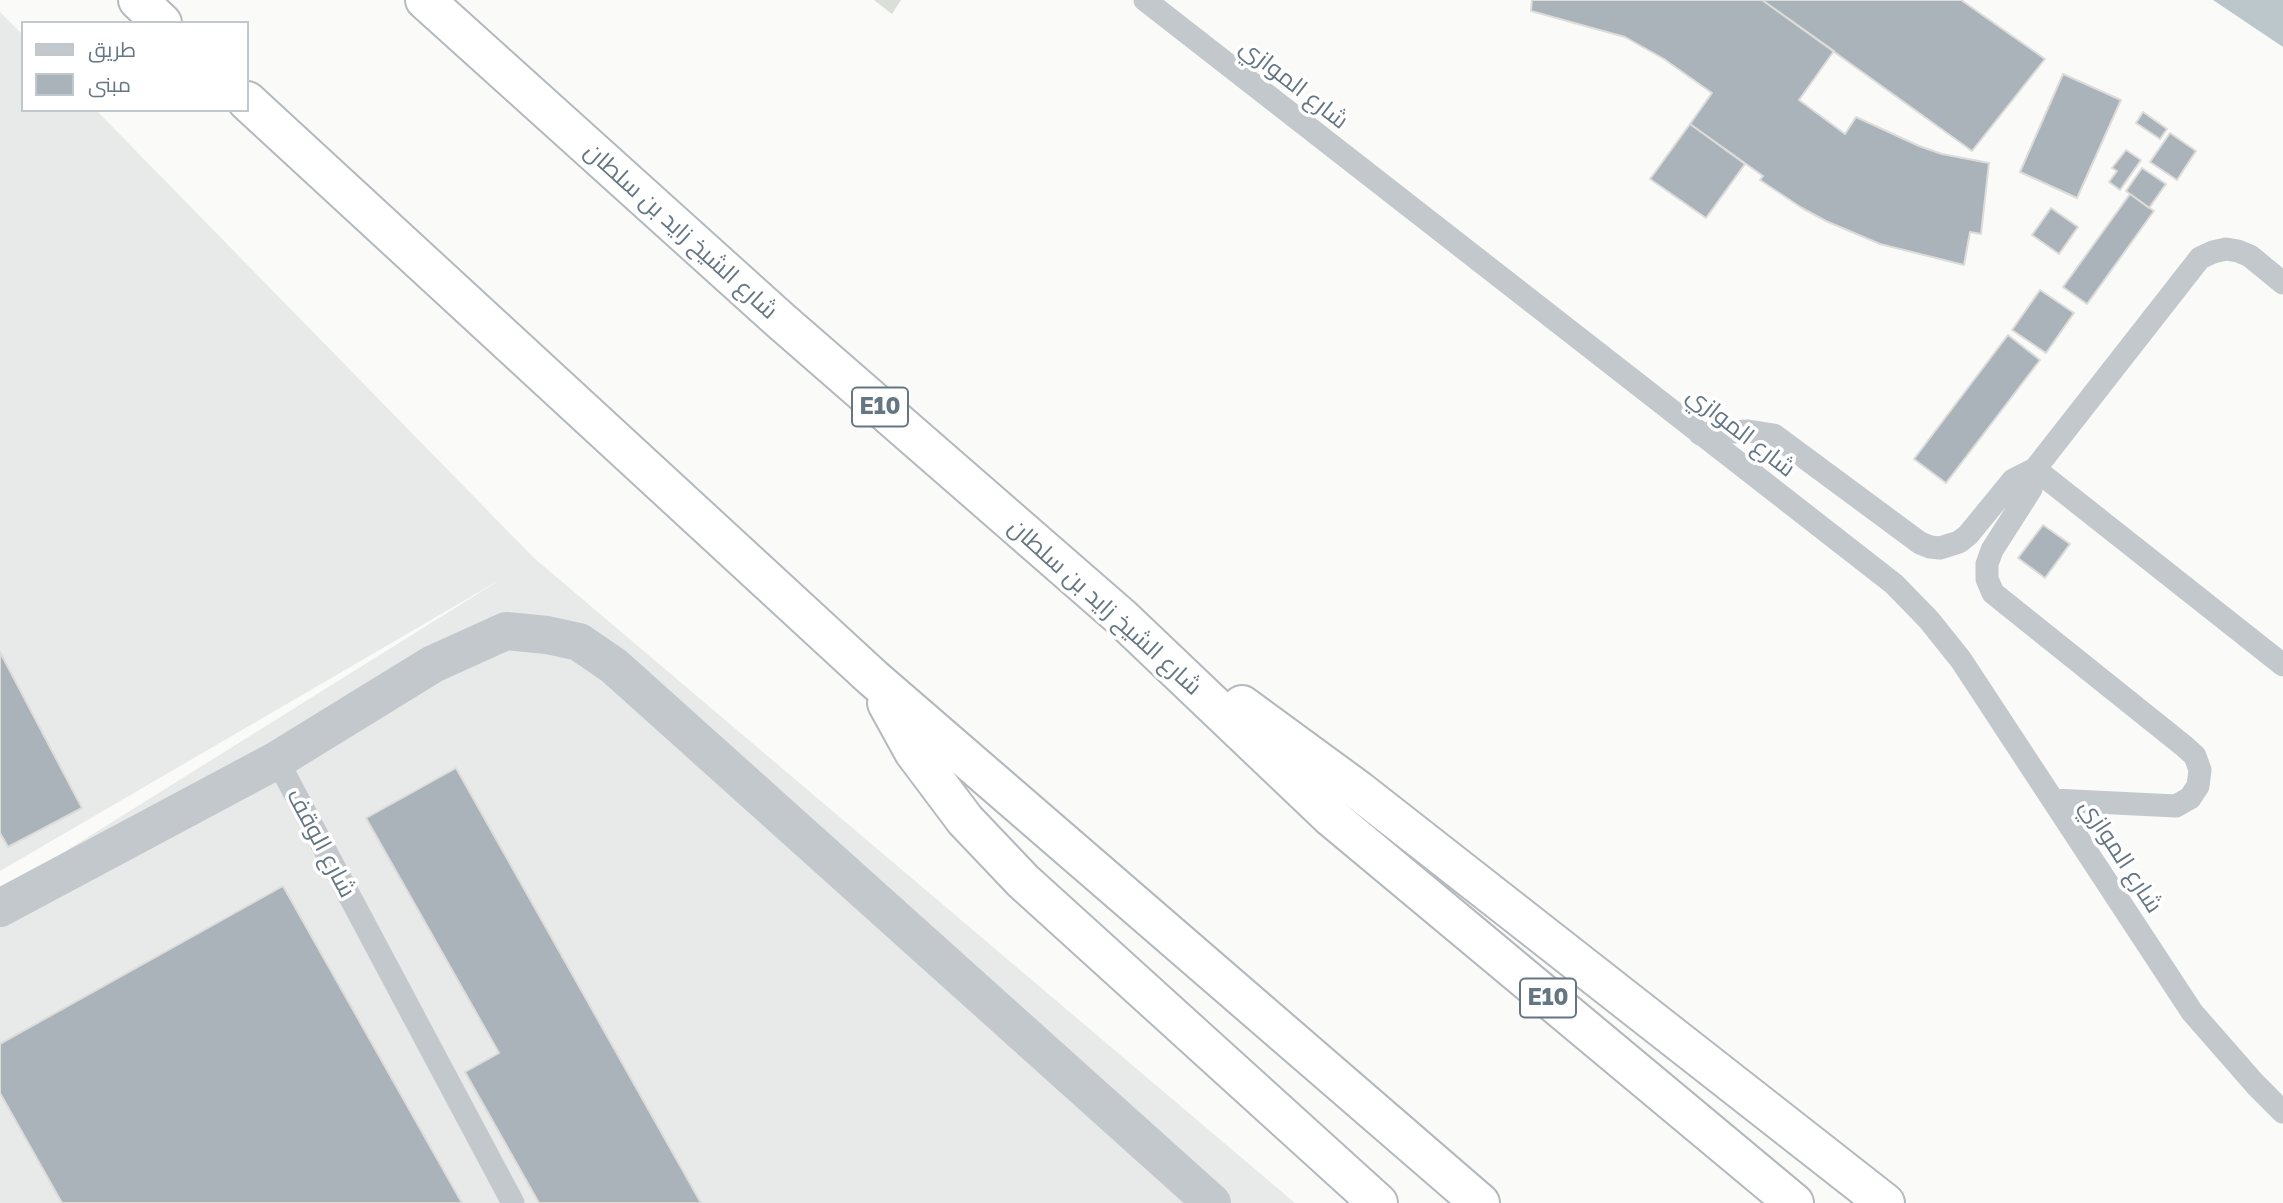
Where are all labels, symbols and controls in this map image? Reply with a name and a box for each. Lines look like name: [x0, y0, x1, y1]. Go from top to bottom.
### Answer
legend: [21, 21, 248, 112]
street label: شارع الموازي: [1234, 33, 1354, 135]
text: طريق: [88, 36, 136, 62]
text: مبنى: [88, 71, 131, 97]
street label: شارع الشيخ زايد بن سلطان: [579, 137, 783, 325]
street label: شارع الموازي: [1681, 381, 1801, 483]
road number: E10: [852, 388, 908, 426]
street label: شارع الشيخ زايد بن سلطان: [1003, 513, 1207, 701]
street label: شارع الوقف: [280, 784, 362, 902]
street label: شارع الموازي: [2074, 794, 2168, 918]
road number: E10: [1520, 979, 1576, 1018]

